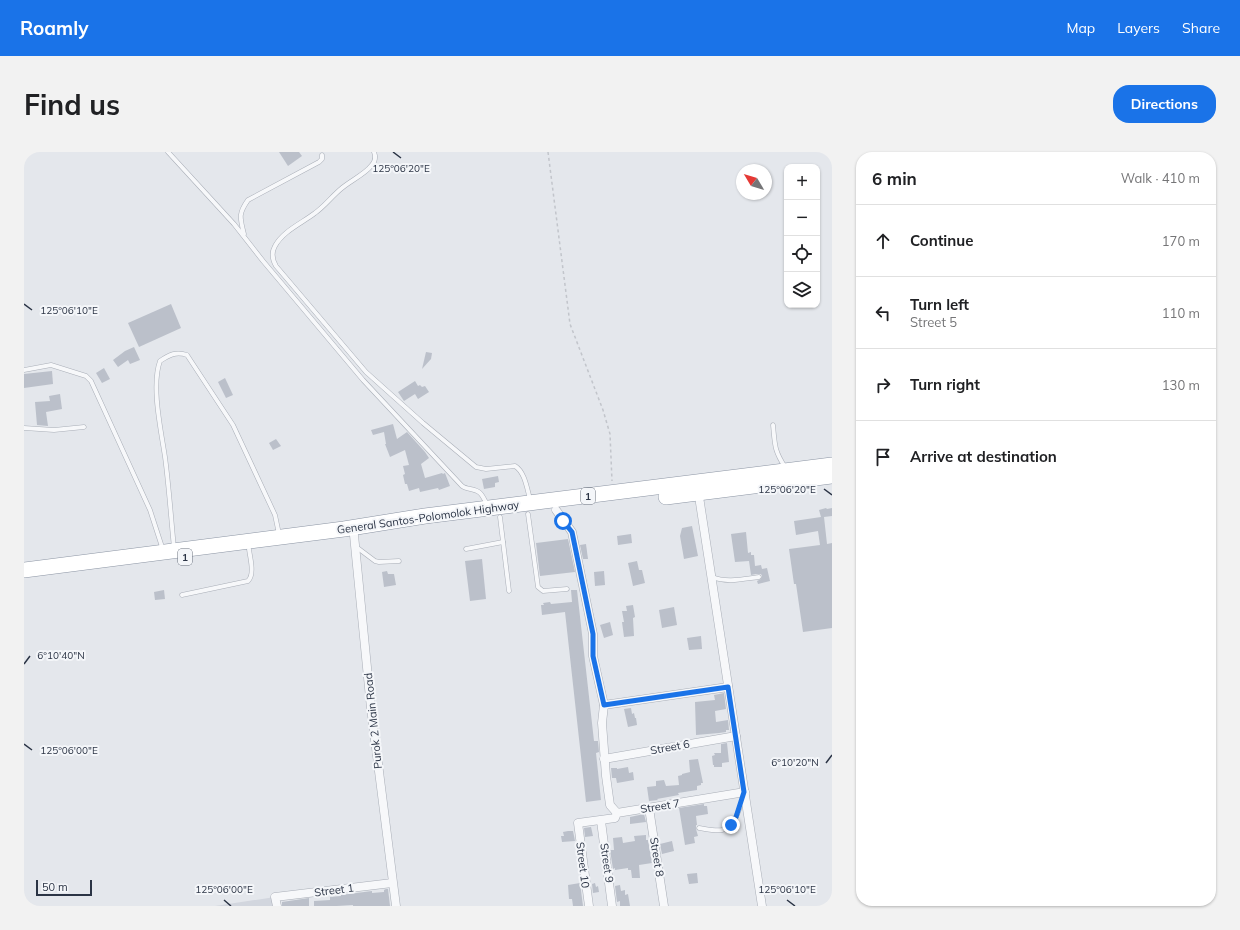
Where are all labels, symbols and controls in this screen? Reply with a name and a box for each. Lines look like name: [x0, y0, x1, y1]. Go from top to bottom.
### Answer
text: Roamly: [20, 16, 88, 40]
text: Map: [1066, 19, 1095, 37]
text: Layers: [1117, 19, 1160, 37]
text: Share: [1182, 19, 1220, 37]
button: Directions: [1113, 85, 1216, 123]
text: Find us: [24, 87, 120, 122]
text: 125°06'20"E: [372, 162, 430, 175]
north arrow: [736, 164, 772, 200]
map controls: [784, 164, 820, 308]
button: +: [784, 164, 820, 200]
text: 6 min: [872, 168, 917, 189]
text: Walk · 410 m: [1121, 170, 1200, 186]
button: −: [784, 200, 820, 236]
icon: ahead: [872, 230, 894, 252]
text: Continue: [910, 231, 973, 250]
text: 170 m: [1162, 233, 1200, 249]
button: locate: [784, 236, 820, 272]
button: layers: [784, 272, 820, 308]
text: Turn left: [910, 295, 969, 314]
icon: left: [872, 302, 894, 324]
text: 125°06'10"E: [40, 304, 98, 317]
text: 110 m: [1162, 305, 1200, 321]
text: Street 5: [910, 314, 957, 330]
icon: right: [872, 374, 894, 396]
text: Turn right: [910, 375, 980, 394]
text: 130 m: [1162, 377, 1200, 393]
icon: arrive: [872, 446, 894, 468]
text: Arrive at destination: [910, 447, 1057, 466]
text: 125°06'20"E: [758, 483, 816, 496]
road number: 1: [581, 488, 595, 504]
street label: General Santos-Polomolok Highway: [336, 497, 520, 537]
route start: [554, 512, 572, 530]
road number: 1: [178, 549, 192, 565]
text: 6°10'40"N: [37, 649, 85, 662]
street label: Purok 2 Main Road: [361, 672, 385, 770]
street label: Street 6: [649, 737, 691, 757]
text: 125°06'00"E: [40, 744, 98, 757]
text: 6°10'20"N: [771, 756, 819, 769]
street label: Street 7: [639, 796, 681, 816]
route end: [722, 816, 740, 834]
street label: Street 8: [647, 836, 667, 878]
street label: Street 10: [573, 841, 593, 889]
street label: Street 9: [597, 842, 617, 884]
scale bar: [36, 878, 92, 897]
text: 50 m: [42, 880, 68, 894]
street label: Street 1: [313, 881, 355, 899]
text: 125°06'00"E: [195, 883, 253, 896]
text: 125°06'10"E: [758, 883, 816, 896]

